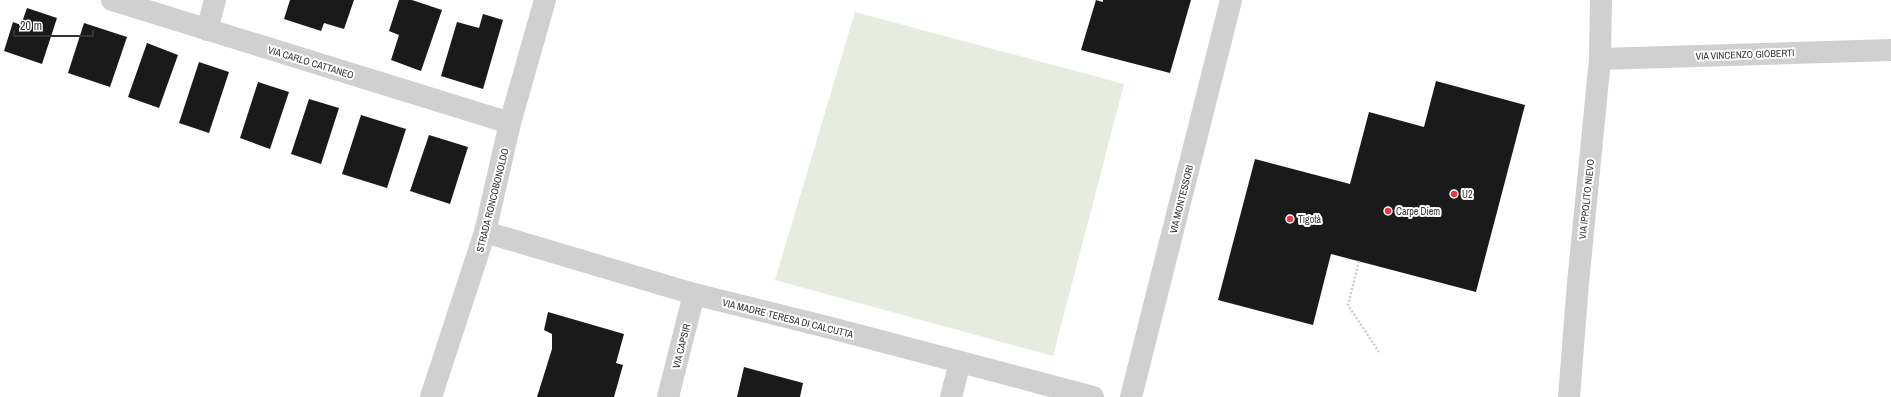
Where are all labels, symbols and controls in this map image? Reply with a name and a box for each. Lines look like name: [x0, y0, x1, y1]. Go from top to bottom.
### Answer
scale bar: [14, 12, 93, 38]
text: 20 m: [20, 18, 42, 34]
street label: VIA CARLO CATTANEO: [266, 43, 355, 82]
street label: VIA VINCENZO GIOBERTI: [1695, 46, 1795, 63]
street label: STRADA RONCOBONOLDO: [473, 147, 512, 253]
street label: VIA IPPOLITO NIEVO: [1576, 158, 1597, 240]
street label: VIA MONTESSORI: [1167, 163, 1196, 235]
place label: U2: [1462, 188, 1473, 201]
marker: U2: [1449, 189, 1459, 199]
place label: Carpe Diem: [1396, 205, 1440, 218]
marker: Carpe Diem: [1383, 206, 1393, 216]
place label: Tigotà: [1298, 213, 1322, 226]
marker: Tigotà: [1285, 214, 1295, 224]
street label: VIA MADRE TERESA DI CALCUTTA: [721, 296, 855, 341]
street label: VIA CAPSIR: [670, 322, 693, 370]

